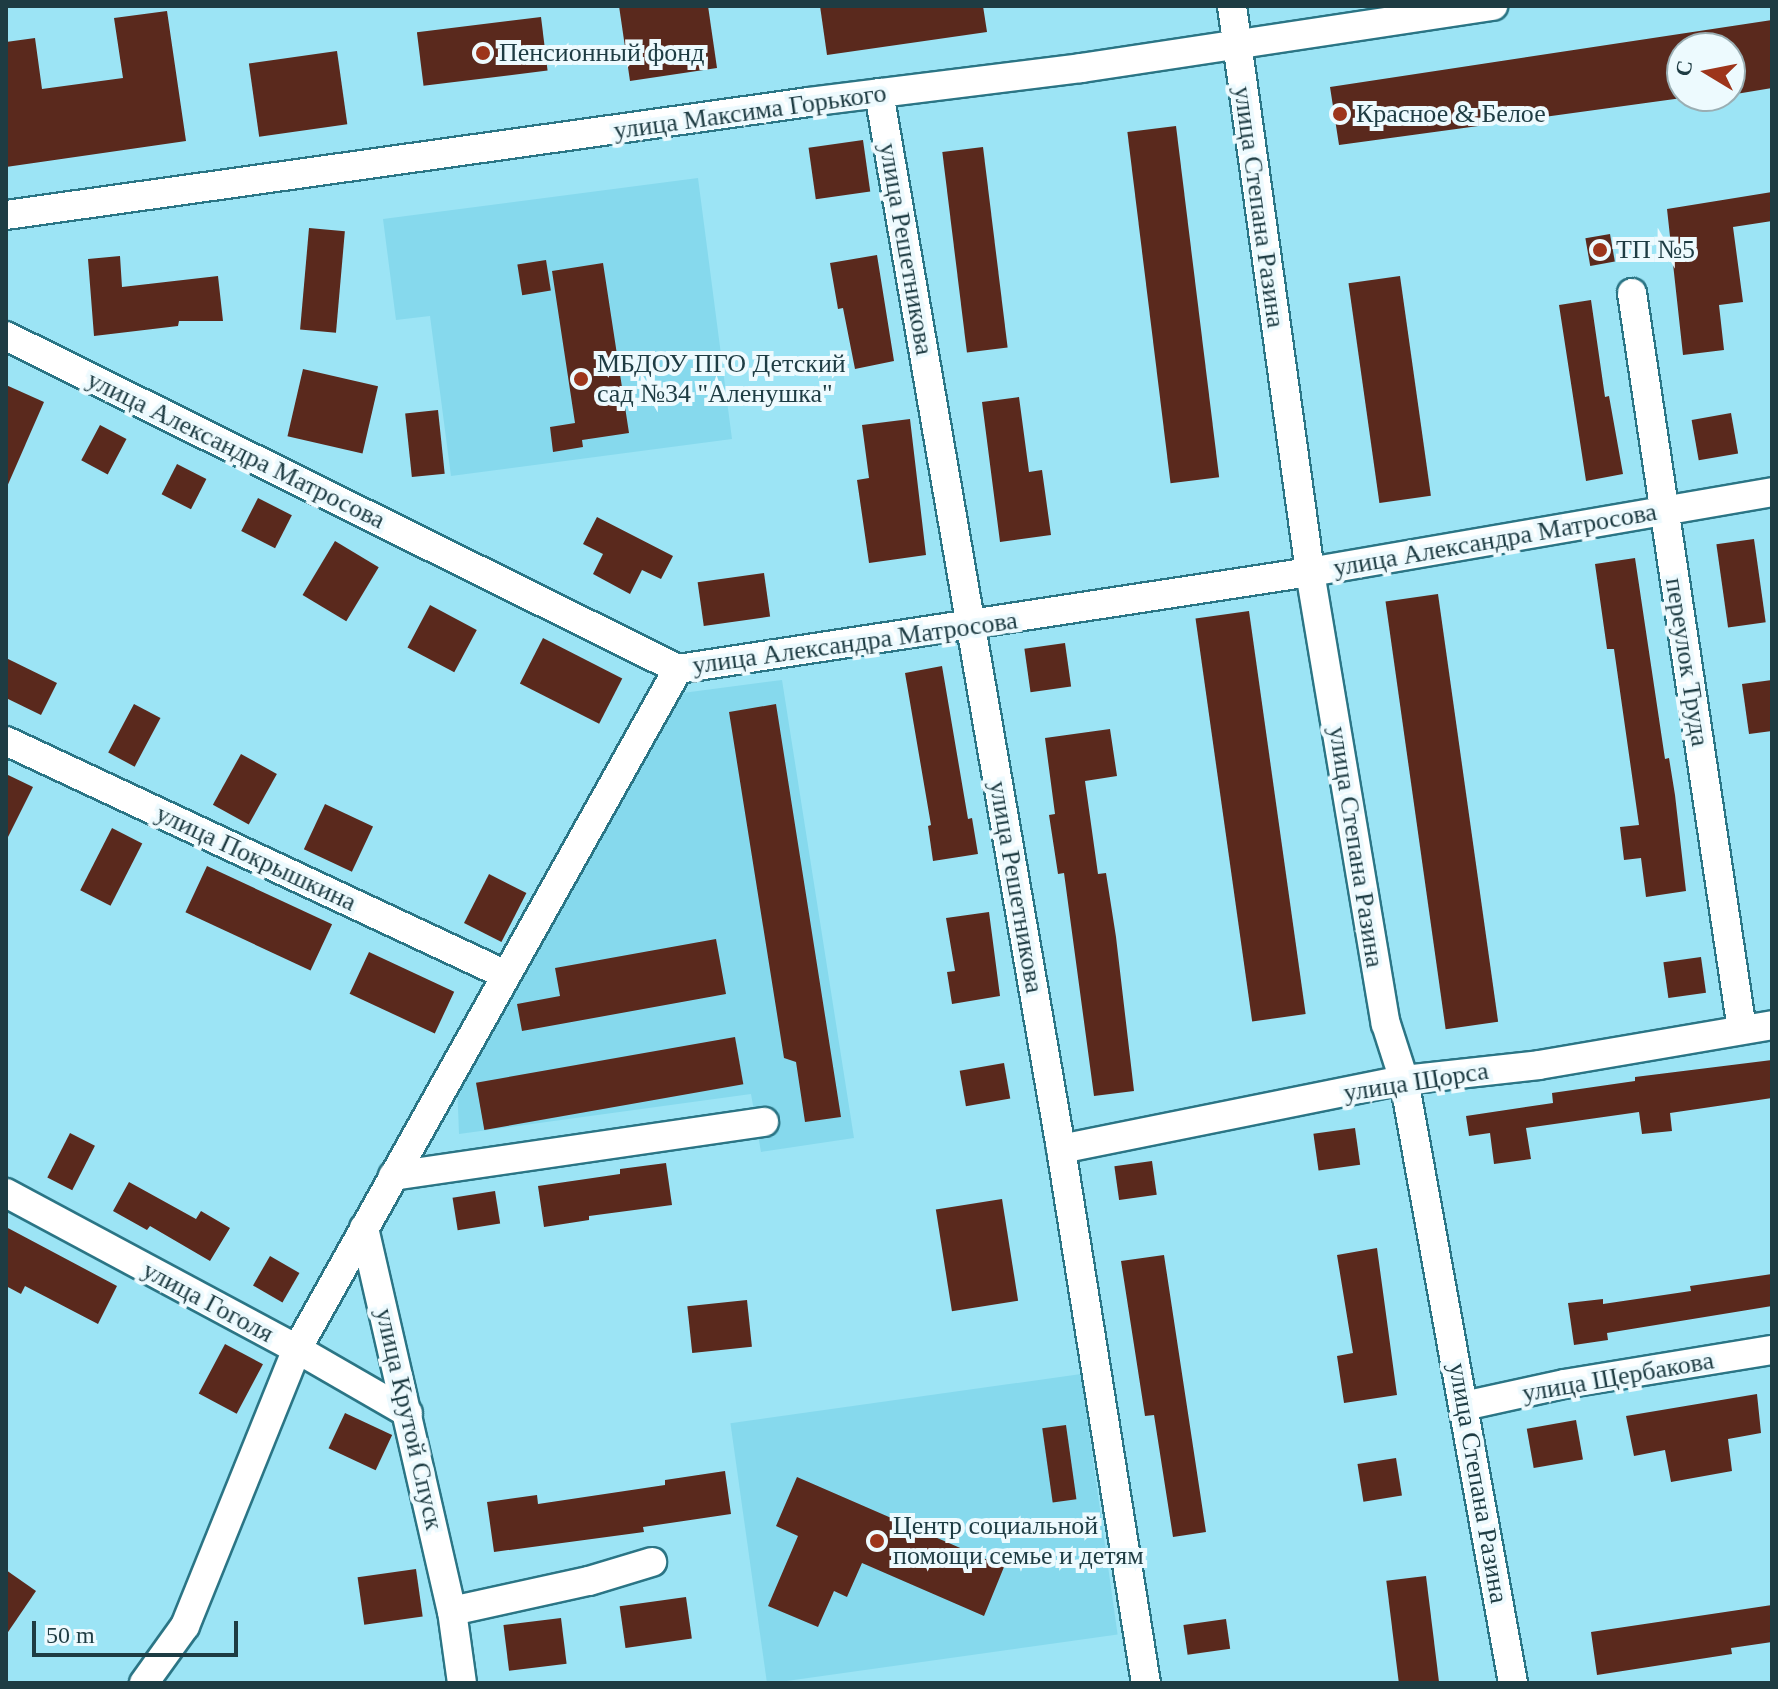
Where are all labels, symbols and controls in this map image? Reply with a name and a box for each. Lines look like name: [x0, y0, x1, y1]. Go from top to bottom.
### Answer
north arrow: [1666, 32, 1746, 112]
place label: Пенсионный фонд: [499, 37, 704, 69]
marker: Пенсионный фонд: [474, 44, 492, 62]
text: С: [1670, 58, 1698, 78]
street label: улица Максима Горького: [612, 77, 888, 147]
street label: улица Степана Разина: [1227, 84, 1291, 330]
place label: Красное & Белое: [1356, 98, 1546, 130]
marker: Красное & Белое: [1331, 105, 1349, 123]
street label: улица Решетникова: [872, 140, 940, 358]
place label: ТП №5: [1616, 234, 1695, 266]
marker: ТП №5: [1591, 241, 1609, 259]
place label: МБДОУ ПГО Детский сад №34 "Аленушка": [597, 348, 846, 410]
street label: улица Александра Матросова: [82, 364, 390, 536]
marker: МБДОУ ПГО Детский сад №34 "Аленушка": [572, 370, 590, 388]
street label: улица Александра Матросова: [1331, 496, 1659, 584]
street label: переулок Труда: [1658, 576, 1716, 748]
street label: улица Александра Матросова: [690, 605, 1020, 681]
street label: улица Степана Разина: [1322, 724, 1390, 970]
street label: улица Решетникова: [982, 778, 1050, 996]
street label: улица Покрышкина: [151, 798, 361, 918]
street label: улица Щорса: [1341, 1055, 1491, 1109]
street label: улица Гоголя: [137, 1254, 279, 1350]
street label: улица Крутой Спуск: [368, 1305, 450, 1533]
street label: улица Щербакова: [1520, 1345, 1716, 1409]
street label: улица Степана Разина: [1441, 1360, 1515, 1606]
place label: Центр социальной помощи семье и детям: [893, 1510, 1144, 1572]
marker: Центр социальной помощи семье и детям: [868, 1532, 886, 1550]
scale bar: [36, 1605, 242, 1655]
text: 50 m: [46, 1622, 95, 1648]

